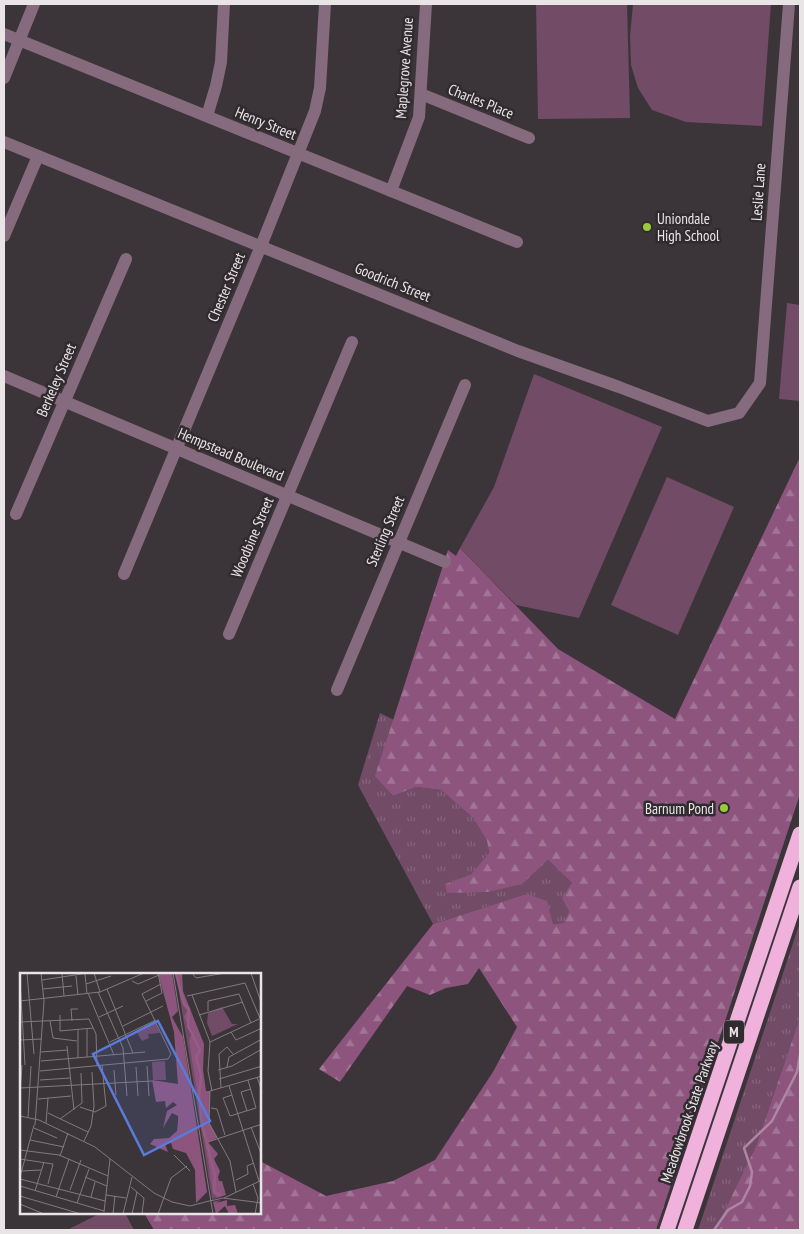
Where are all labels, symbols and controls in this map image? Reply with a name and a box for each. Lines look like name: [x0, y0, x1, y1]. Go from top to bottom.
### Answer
street label: Maplegrove Avenue: [391, 17, 417, 119]
street label: Charles Place: [445, 79, 517, 123]
street label: Henry Street: [233, 102, 299, 144]
street label: Leslie Lane: [747, 163, 769, 221]
place label: Uniondale High School: [657, 209, 720, 245]
marker: Uniondale High School: [641, 221, 653, 233]
street label: Chester Street: [203, 250, 249, 324]
street label: Goodrich Street: [352, 258, 434, 306]
street label: Berkeley Street: [32, 340, 80, 420]
street label: Hempstead Boulevard: [175, 423, 287, 485]
street label: Sterling Street: [362, 493, 408, 569]
street label: Woodbine Street: [226, 494, 278, 580]
place label: Barnum Pond: [645, 799, 714, 818]
marker: Barnum Pond: [718, 802, 730, 814]
inset map: [20, 973, 261, 1214]
road number: M: [724, 1020, 744, 1044]
street label: Meadowbrook State Parkway: [656, 1038, 722, 1185]

